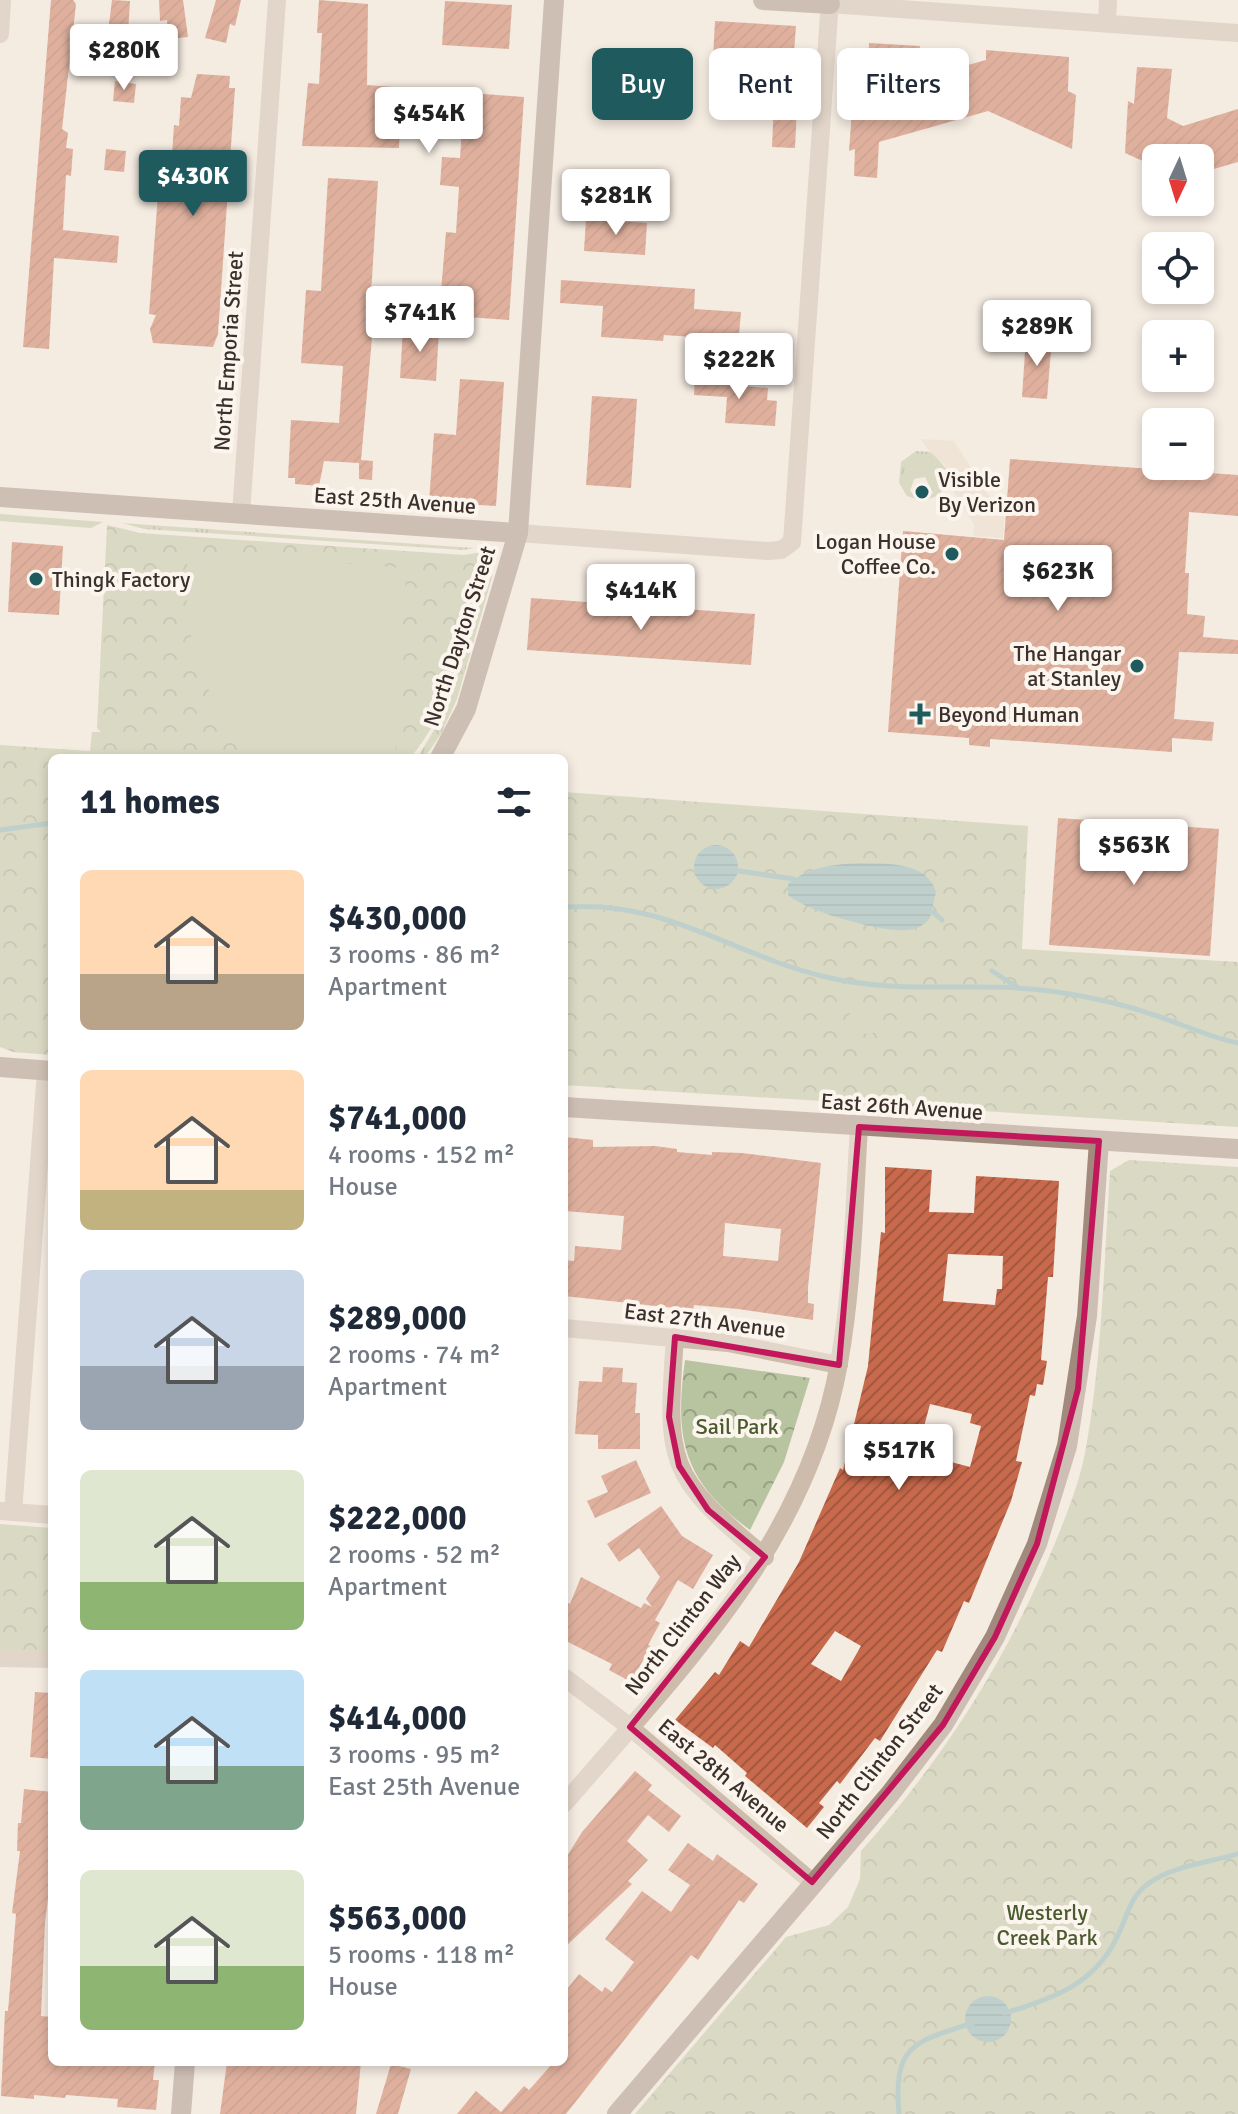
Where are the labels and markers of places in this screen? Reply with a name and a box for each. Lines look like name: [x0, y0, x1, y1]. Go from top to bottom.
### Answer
pin: $280K: [68, 24, 180, 92]
pin: $454K: [373, 87, 485, 155]
pin: $430K: [137, 150, 249, 218]
pin: $281K: [560, 169, 672, 237]
pin: $741K: [364, 286, 476, 354]
pin: $289K: [981, 300, 1093, 368]
pin: $222K: [683, 333, 795, 401]
place label: Visible By Verizon: [938, 466, 1036, 518]
marker: Visible By Verizon: [913, 483, 931, 501]
place label: Logan House Coffee Co.: [815, 528, 936, 580]
marker: Logan House Coffee Co.: [943, 545, 961, 563]
pin: $623K: [1002, 545, 1114, 613]
pin: $414K: [585, 564, 697, 632]
place label: Thingk Factory: [52, 566, 191, 593]
marker: Thingk Factory: [27, 570, 45, 588]
place label: The Hangar at Stanley: [1013, 640, 1122, 692]
marker: The Hangar at Stanley: [1128, 657, 1146, 675]
place label: Beyond Human: [938, 701, 1080, 728]
marker: Beyond Human: [909, 703, 931, 725]
pin: $563K: [1078, 819, 1190, 887]
pin: $517K: [843, 1424, 955, 1492]

